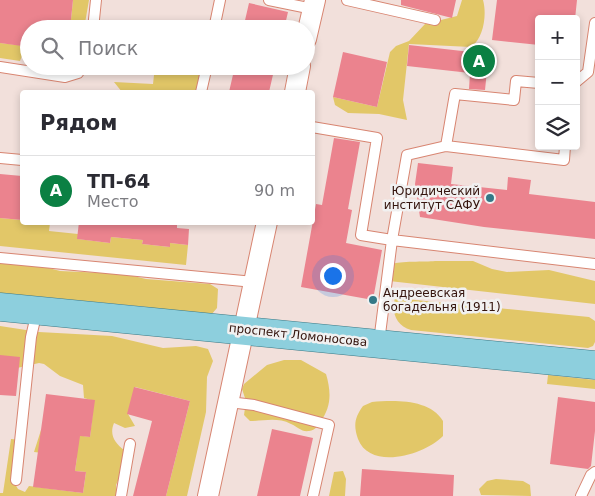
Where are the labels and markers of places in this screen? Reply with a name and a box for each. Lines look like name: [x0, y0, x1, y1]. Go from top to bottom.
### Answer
pin: A: [463, 42, 495, 80]
place label: Юридический институт САФУ: [384, 184, 481, 212]
marker: Юридический институт САФУ: [484, 192, 496, 204]
place label: Андреевская богадельня (1911): [383, 286, 501, 314]
marker: Андреевская богадельня (1911): [367, 294, 379, 306]

